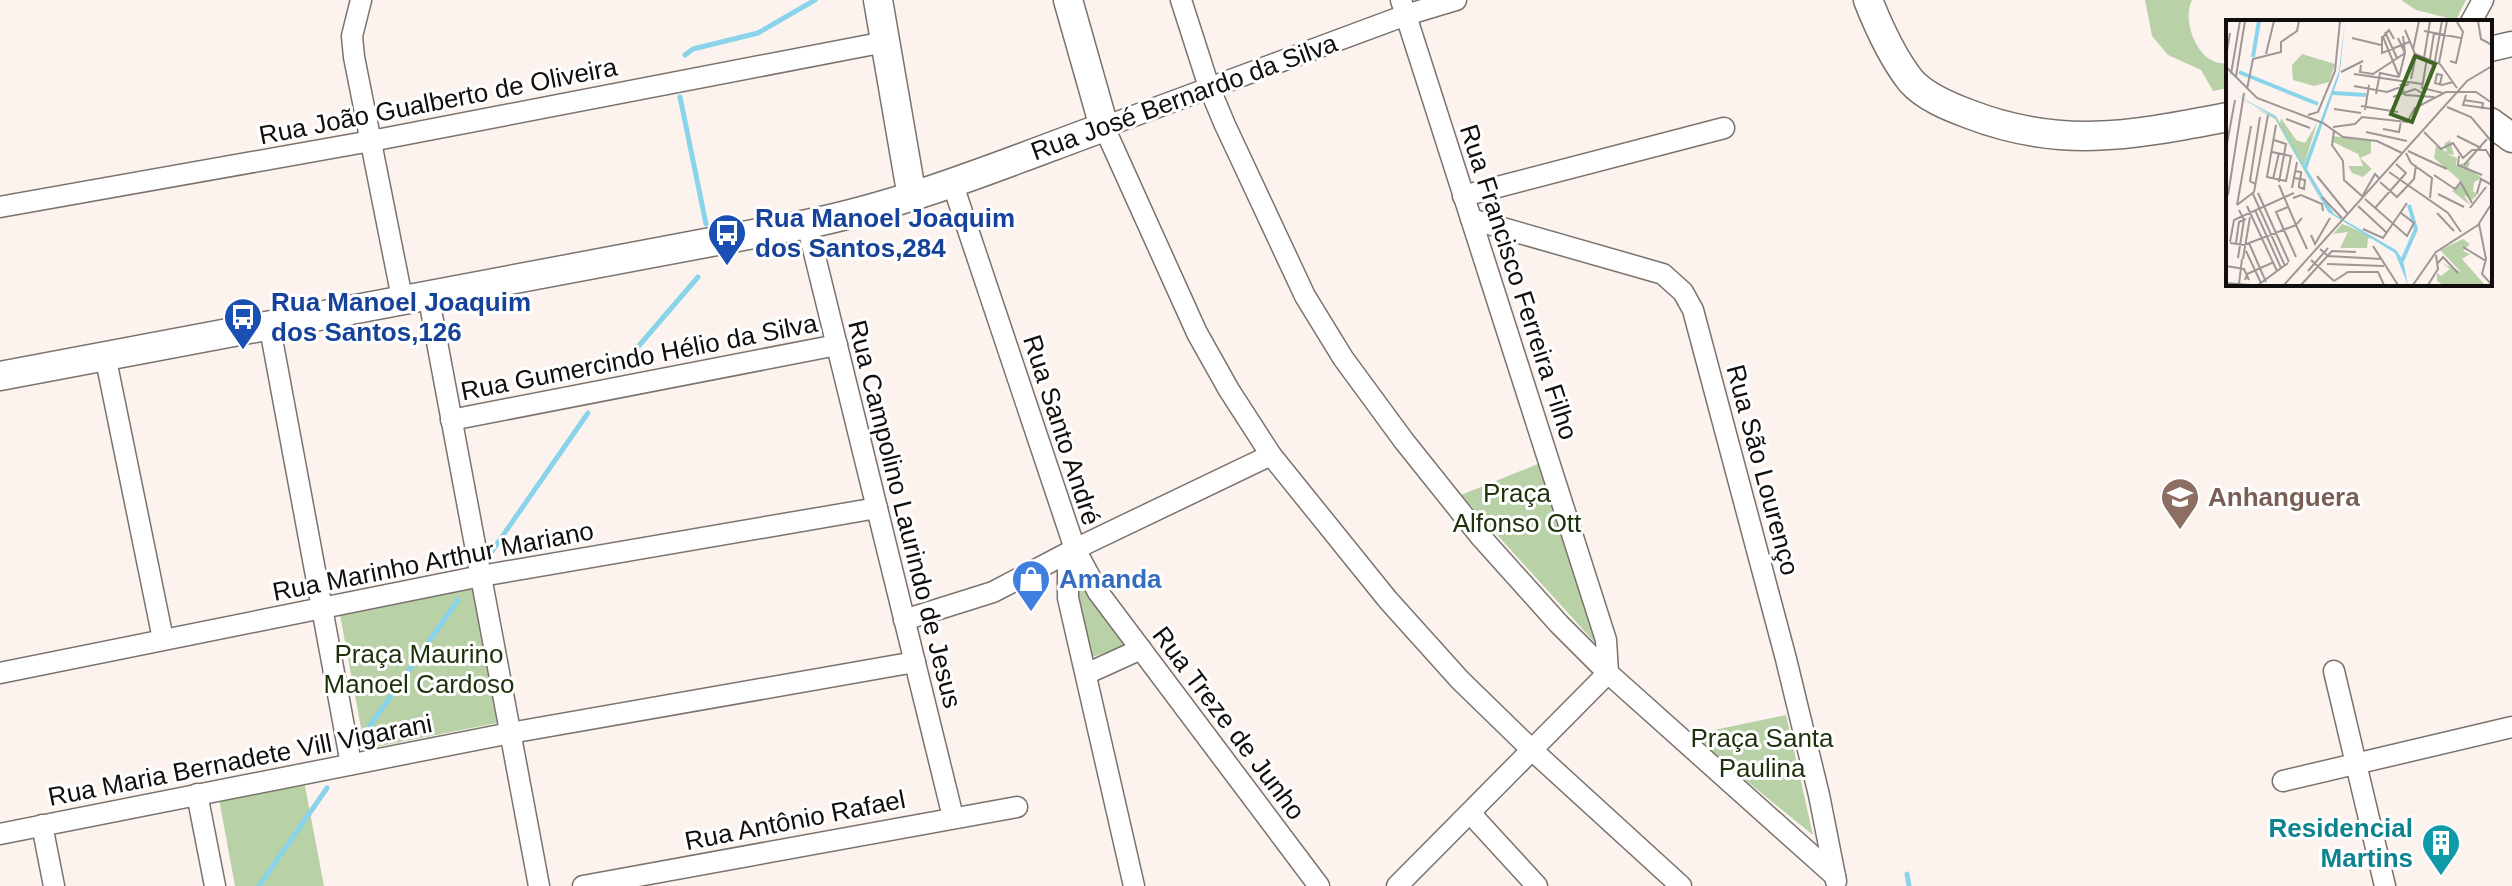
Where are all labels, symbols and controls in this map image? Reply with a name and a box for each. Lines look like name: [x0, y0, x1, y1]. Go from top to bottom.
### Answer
inset map: [2226, 20, 2492, 286]
street label: Rua José Bernardo da Silva: [1027, 27, 1342, 166]
street label: Rua João Gualberto de Oliveira: [256, 51, 620, 150]
street label: Rua Francisco Ferreira Filho: [1454, 121, 1584, 443]
place label: Rua Manoel Joaquim dos Santos,284: [755, 203, 1015, 263]
bus stop icon: Rua Manoel Joaquim dos Santos,284: [706, 212, 748, 267]
place label: Rua Manoel Joaquim dos Santos,126: [271, 287, 531, 347]
bus stop icon: Rua Manoel Joaquim dos Santos,126: [222, 296, 264, 351]
street label: Rua Gumercindo Hélio da Silva: [458, 308, 820, 406]
street label: Rua Campolino Laurindo de Jesus: [842, 317, 968, 711]
street label: Rua Santo André: [1017, 331, 1107, 529]
street label: Rua São Lourenço: [1720, 361, 1806, 579]
school or university icon: Anhanguera: [2159, 476, 2201, 531]
park label: Praça Alfonso Ott: [1453, 478, 1582, 538]
place label: Anhanguera: [2208, 482, 2360, 512]
street label: Rua Marinho Arthur Mariano: [270, 515, 596, 607]
shop icon: Amanda: [1010, 558, 1052, 613]
place label: Amanda: [1059, 564, 1162, 594]
street label: Rua Treze de Junho: [1147, 620, 1311, 826]
park label: Praça Maurino Manoel Cardoso: [324, 639, 514, 699]
street label: Rua Maria Bernadete Vill Vigarani: [45, 708, 435, 812]
park label: Praça Santa Paulina: [1690, 723, 1834, 783]
street label: Rua Antônio Rafael: [682, 784, 908, 856]
place label: Residencial Martins: [2268, 813, 2413, 873]
building icon: Residencial Martins: [2420, 822, 2462, 877]

